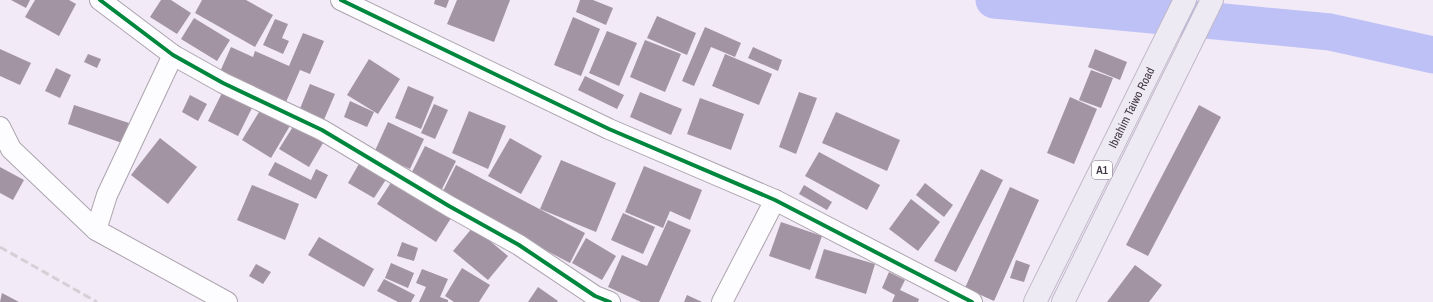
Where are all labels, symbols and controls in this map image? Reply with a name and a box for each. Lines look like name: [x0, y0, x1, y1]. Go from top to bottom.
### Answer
street label: Ibrahim Taiwo Road: [1105, 65, 1158, 151]
road number: A1: [1092, 161, 1112, 179]

